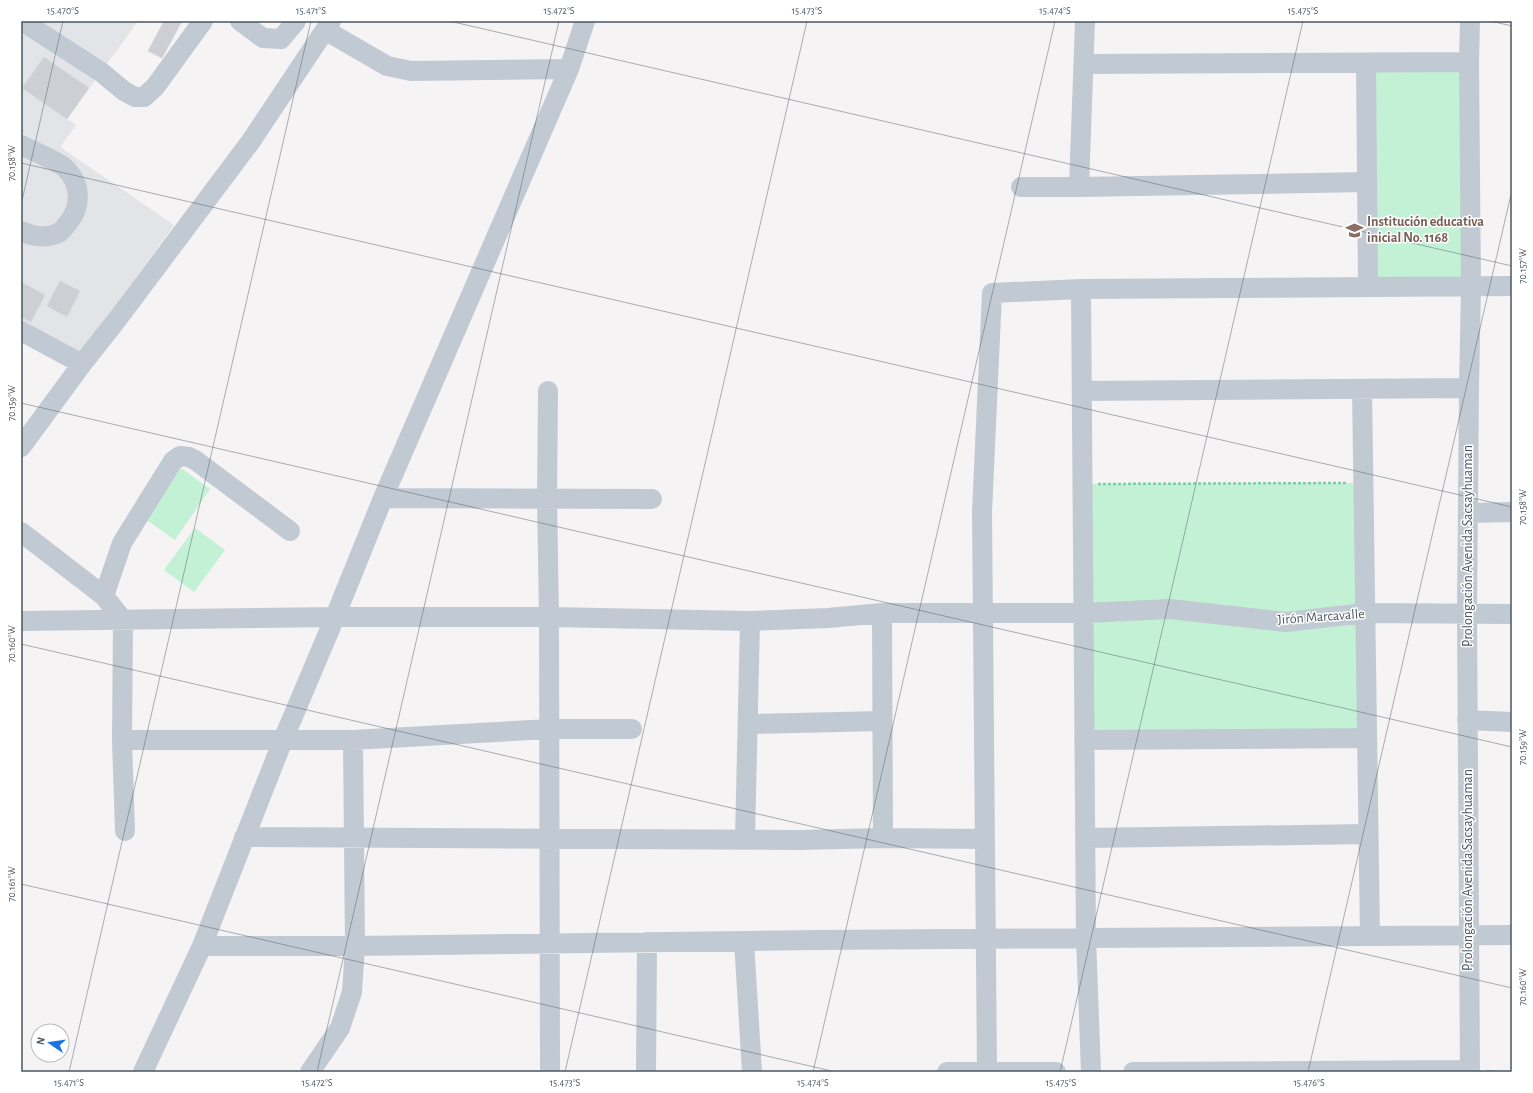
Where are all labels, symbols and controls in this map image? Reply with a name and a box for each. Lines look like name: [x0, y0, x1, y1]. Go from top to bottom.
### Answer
text: 15.470°S: [47, 6, 79, 16]
text: 15.471°S: [296, 6, 326, 16]
text: 15.472°S: [543, 6, 575, 16]
text: 15.473°S: [792, 6, 823, 16]
text: 15.474°S: [1039, 6, 1071, 16]
text: 15.475°S: [1288, 6, 1319, 16]
text: 70.158°W: [7, 145, 17, 181]
place label: Institución educativa inicial No. 1168: [1367, 215, 1484, 245]
school or university icon: Institución educativa inicial No. 1168: [1344, 220, 1364, 240]
text: 70.157°W: [1518, 248, 1528, 284]
text: 70.159°W: [7, 385, 17, 421]
street label: Prolongación Avenida Sacsayhuaman: [1461, 445, 1475, 647]
text: 70.158°W: [1518, 489, 1528, 525]
street label: Jirón Marcavalle: [1277, 607, 1365, 627]
text: 70.160°W: [7, 625, 17, 663]
text: 70.159°W: [1518, 729, 1528, 765]
street label: Prolongación Avenida Sacsayhuaman: [1461, 769, 1475, 971]
text: 70.161°W: [7, 866, 17, 902]
text: 70.160°W: [1518, 968, 1528, 1006]
north arrow: [30, 1023, 70, 1063]
text: N: [35, 1036, 47, 1046]
text: 15.471°S: [54, 1078, 84, 1088]
text: 15.472°S: [301, 1078, 333, 1088]
text: 15.473°S: [550, 1078, 581, 1088]
text: 15.474°S: [797, 1078, 829, 1088]
text: 15.475°S: [1046, 1078, 1077, 1088]
text: 15.476°S: [1293, 1078, 1325, 1088]

